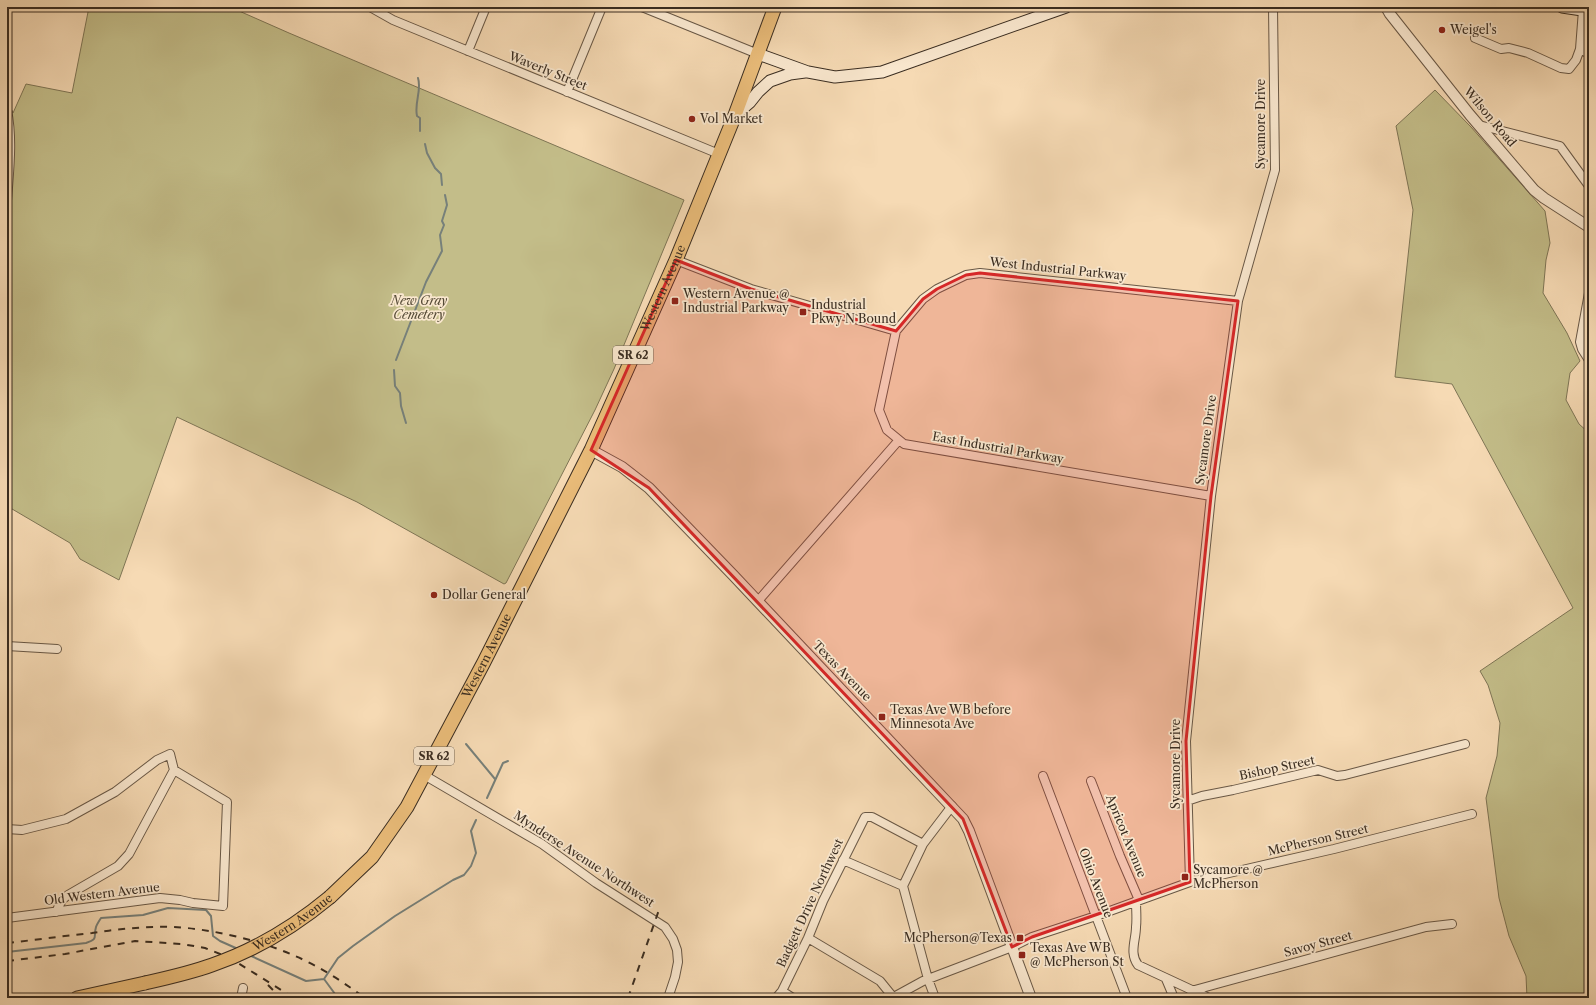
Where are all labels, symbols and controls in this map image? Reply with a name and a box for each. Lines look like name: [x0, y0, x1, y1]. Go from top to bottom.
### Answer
place label: Weigel's: [1449, 22, 1497, 37]
marker: Weigel's: [1437, 25, 1447, 35]
street label: Waverly Street: [506, 48, 590, 93]
street label: Sycamore Drive: [1253, 78, 1268, 169]
street label: Wilson Road: [1460, 83, 1520, 150]
place label: Vol Market: [699, 111, 763, 126]
marker: Vol Market: [687, 114, 697, 124]
street label: Western Avenue: [637, 242, 688, 334]
street label: West Industrial Parkway: [988, 254, 1127, 283]
place label: Western Avenue @ Industrial Parkway: [682, 286, 790, 315]
park label: New Gray Cemetery: [390, 293, 447, 322]
marker: Western Avenue @ Industrial Parkway: [670, 296, 680, 306]
place label: Industrial Pkwy N Bound: [811, 297, 897, 326]
marker: Industrial Pkwy N Bound: [798, 307, 808, 317]
road number: SR 62: [613, 346, 653, 364]
street label: Sycamore Drive: [1192, 394, 1219, 486]
street label: East Industrial Parkway: [931, 429, 1065, 467]
place label: Dollar General: [442, 587, 527, 602]
marker: Dollar General: [429, 590, 439, 600]
street label: Western Avenue: [458, 611, 514, 701]
street label: Texas Avenue: [810, 637, 875, 704]
place label: Texas Ave WB before Minnesota Ave: [890, 702, 1011, 731]
marker: Texas Ave WB before Minnesota Ave: [877, 712, 887, 722]
street label: Sycamore Drive: [1168, 718, 1183, 809]
road number: SR 62: [414, 747, 454, 765]
street label: Bishop Street: [1238, 752, 1317, 783]
street label: Apricot Avenue: [1103, 791, 1150, 880]
street label: Mynderse Avenue Northwest: [511, 807, 658, 910]
street label: McPherson Street: [1266, 820, 1370, 858]
street label: Badgett Drive Northwest: [773, 835, 846, 970]
street label: Ohio Avenue: [1076, 846, 1117, 920]
place label: Sycamore @ McPherson: [1193, 862, 1263, 891]
marker: Sycamore @ McPherson: [1180, 872, 1190, 882]
street label: Old Western Avenue: [43, 879, 161, 908]
street label: Western Avenue: [249, 890, 336, 954]
street label: Savoy Street: [1282, 927, 1354, 960]
place label: McPherson@Texas: [904, 930, 1012, 945]
marker: McPherson@Texas: [1015, 933, 1025, 943]
place label: Texas Ave WB @ McPherson St: [1030, 940, 1124, 969]
marker: Texas Ave WB @ McPherson St: [1017, 950, 1027, 960]

